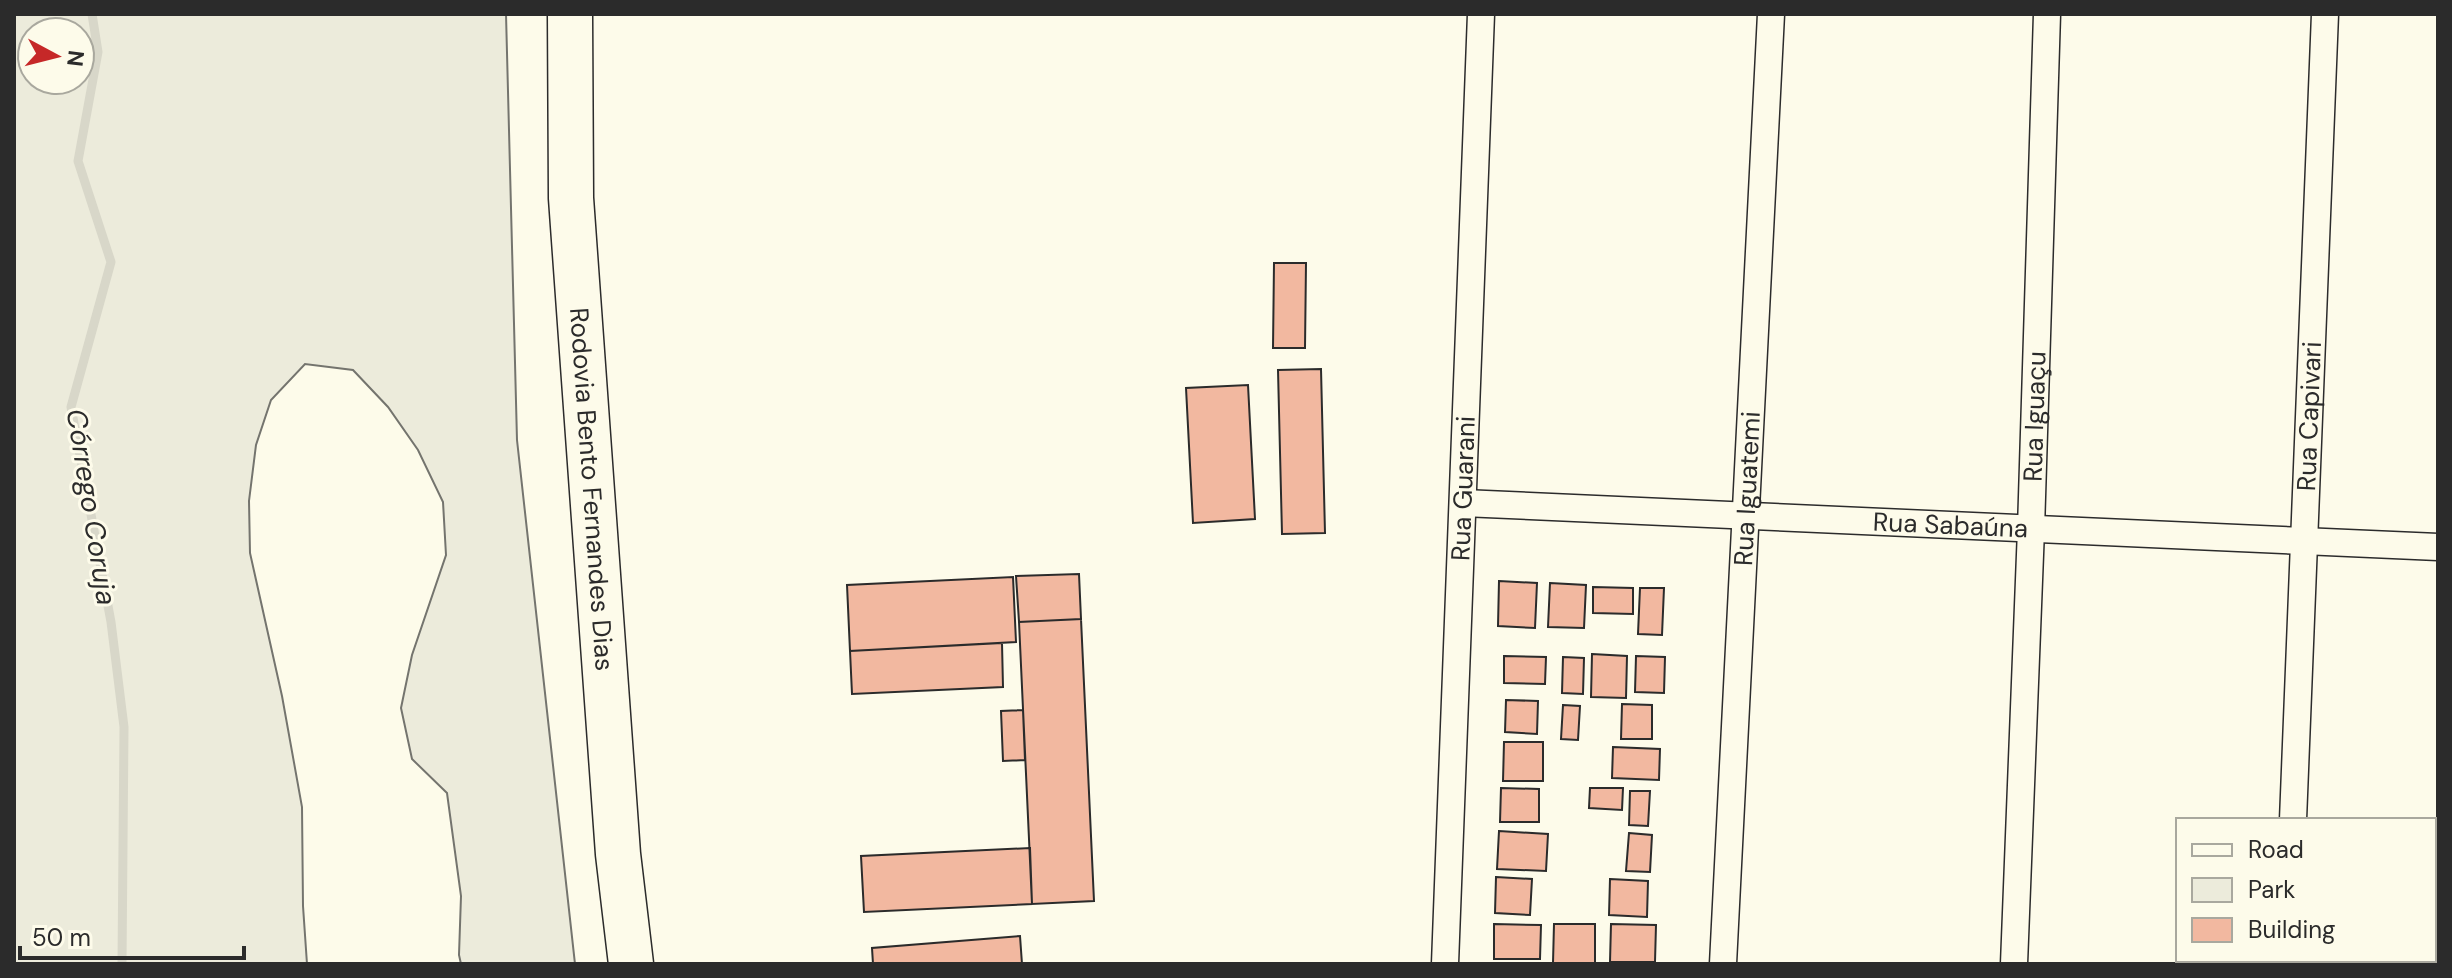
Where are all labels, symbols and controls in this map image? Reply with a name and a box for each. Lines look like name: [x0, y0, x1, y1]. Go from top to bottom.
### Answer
north arrow: [16, 16, 96, 96]
text: N: [60, 49, 91, 68]
street label: Rodovia Bento Fernandes Dias: [562, 306, 622, 672]
street label: Rua Capivari: [2289, 341, 2329, 492]
street label: Rua Iguaçu: [2015, 350, 2054, 482]
water label: Córrego Coruja: [58, 406, 125, 608]
street label: Rua Iguatemi: [1726, 410, 1768, 567]
street label: Rua Guarani: [1443, 415, 1483, 562]
street label: Rua Sabaúna: [1872, 505, 2029, 545]
legend: [2176, 818, 2436, 962]
text: Road: [2248, 834, 2304, 865]
text: Park: [2248, 874, 2295, 905]
scale bar: [20, 910, 244, 960]
text: Building: [2248, 914, 2335, 945]
text: 50 m: [32, 922, 91, 953]

